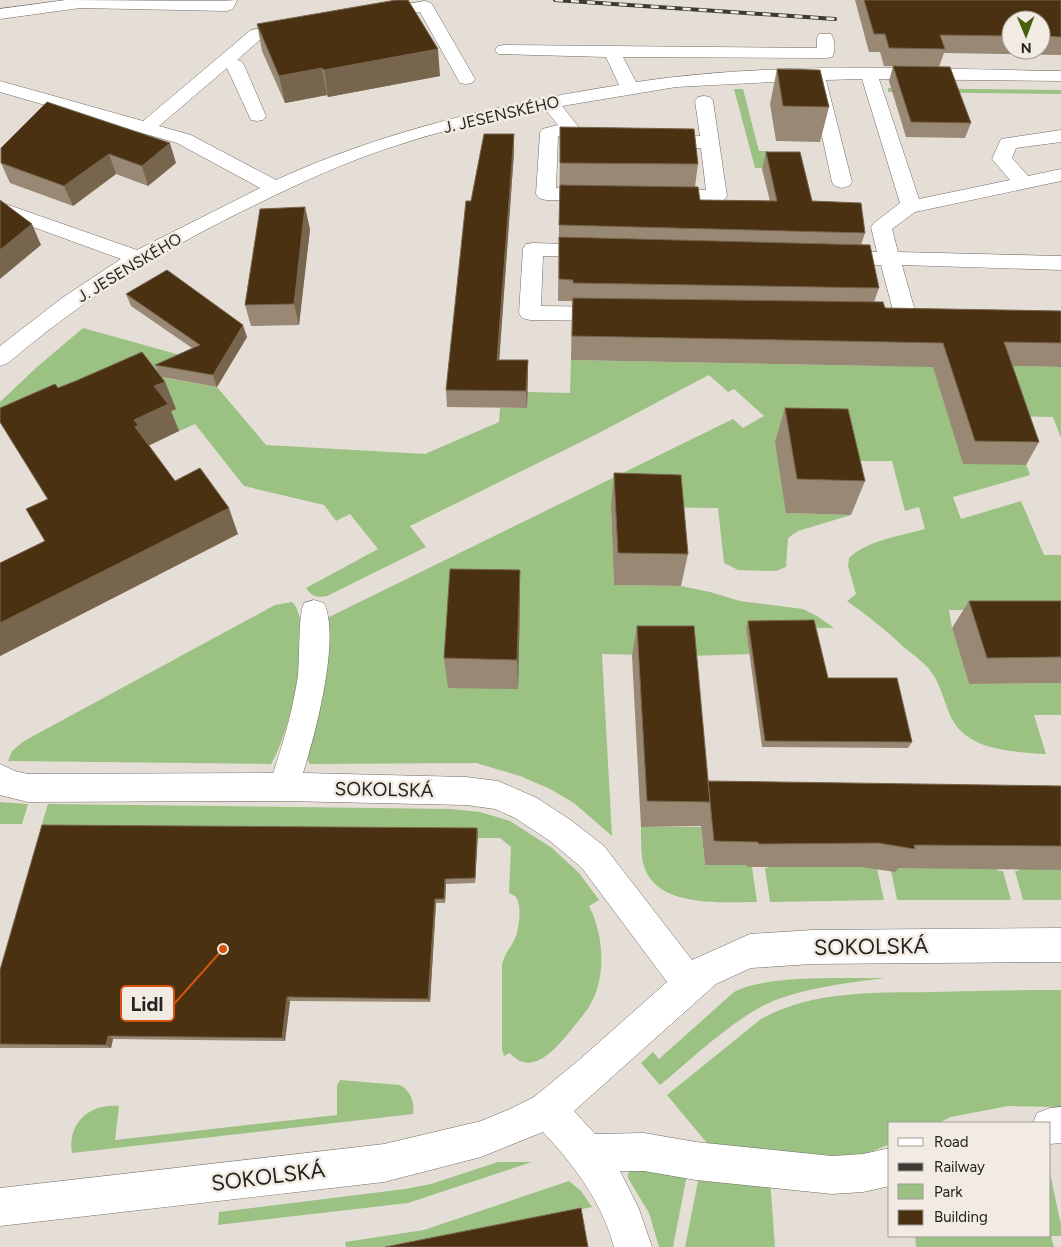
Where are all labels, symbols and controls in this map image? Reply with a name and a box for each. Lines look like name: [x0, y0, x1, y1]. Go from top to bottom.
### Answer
north arrow: [1001, 10, 1051, 60]
text: N: [1021, 39, 1032, 56]
street label: J. JESENSKÉHO: [441, 92, 561, 137]
street label: J. JESENSKÉHO: [74, 229, 185, 306]
street label: SOKOLSKÁ: [334, 777, 434, 802]
street label: SOKOLSKÁ: [814, 932, 929, 961]
callout: Lidl: [121, 986, 174, 1021]
text: Lidl: [131, 992, 163, 1016]
legend: [888, 1122, 1051, 1237]
text: Road: [934, 1133, 969, 1151]
street label: SOKOLSKÁ: [210, 1156, 327, 1197]
text: Railway: [934, 1158, 985, 1176]
text: Park: [934, 1183, 963, 1201]
text: Building: [934, 1208, 988, 1226]

